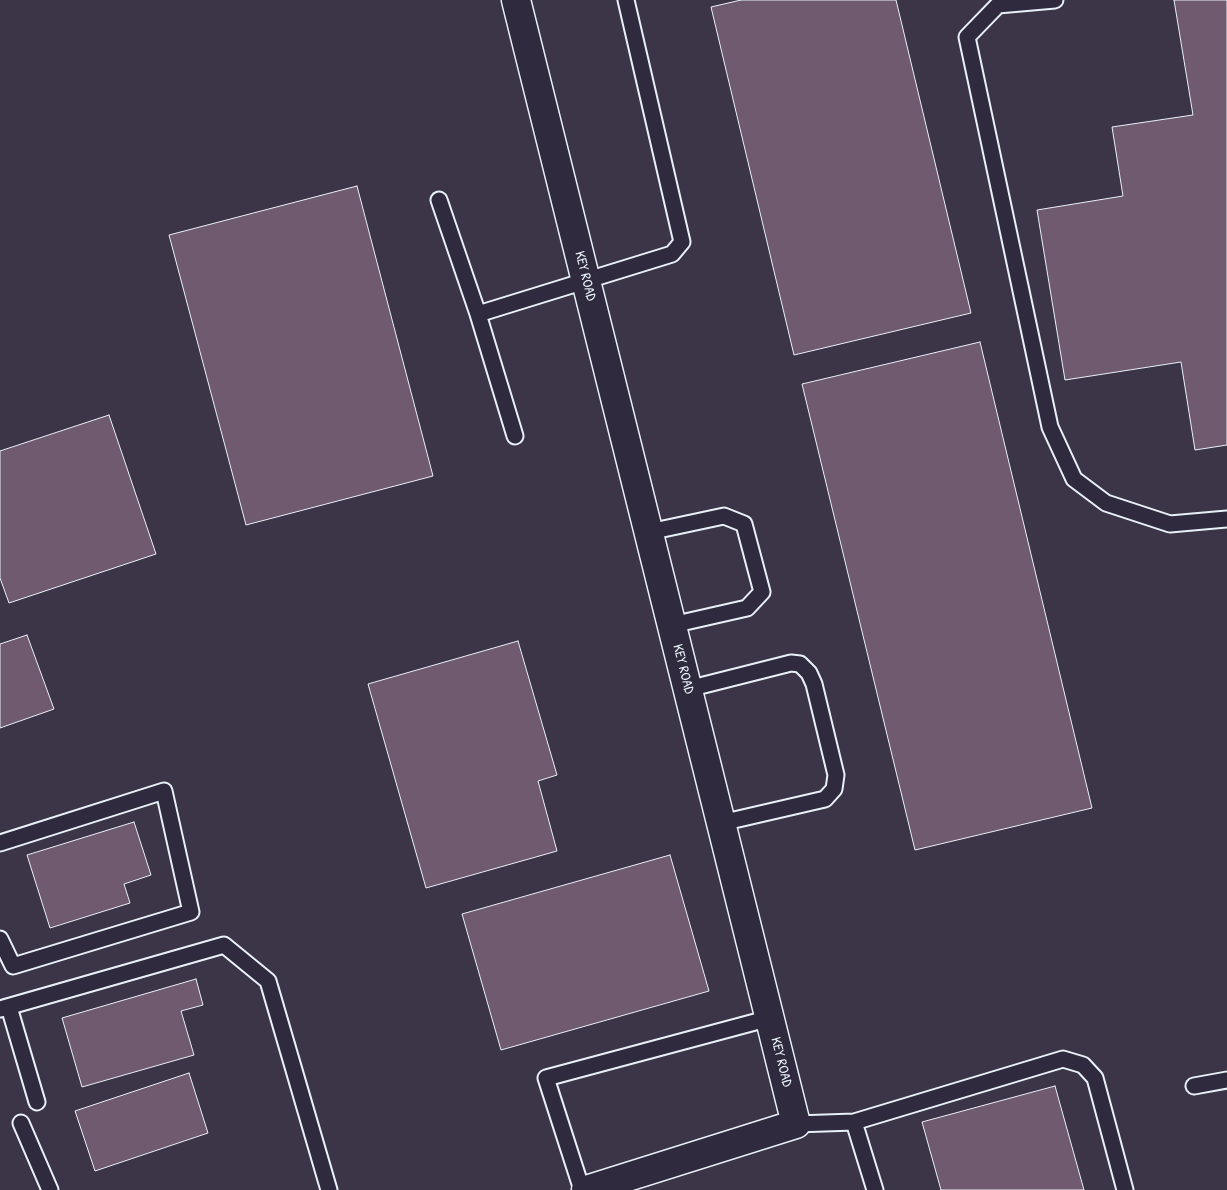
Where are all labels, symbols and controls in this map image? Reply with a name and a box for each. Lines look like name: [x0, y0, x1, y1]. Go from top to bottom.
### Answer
street label: KEY ROAD: [571, 249, 599, 303]
street label: KEY ROAD: [669, 642, 697, 696]
street label: KEY ROAD: [767, 1035, 795, 1089]

